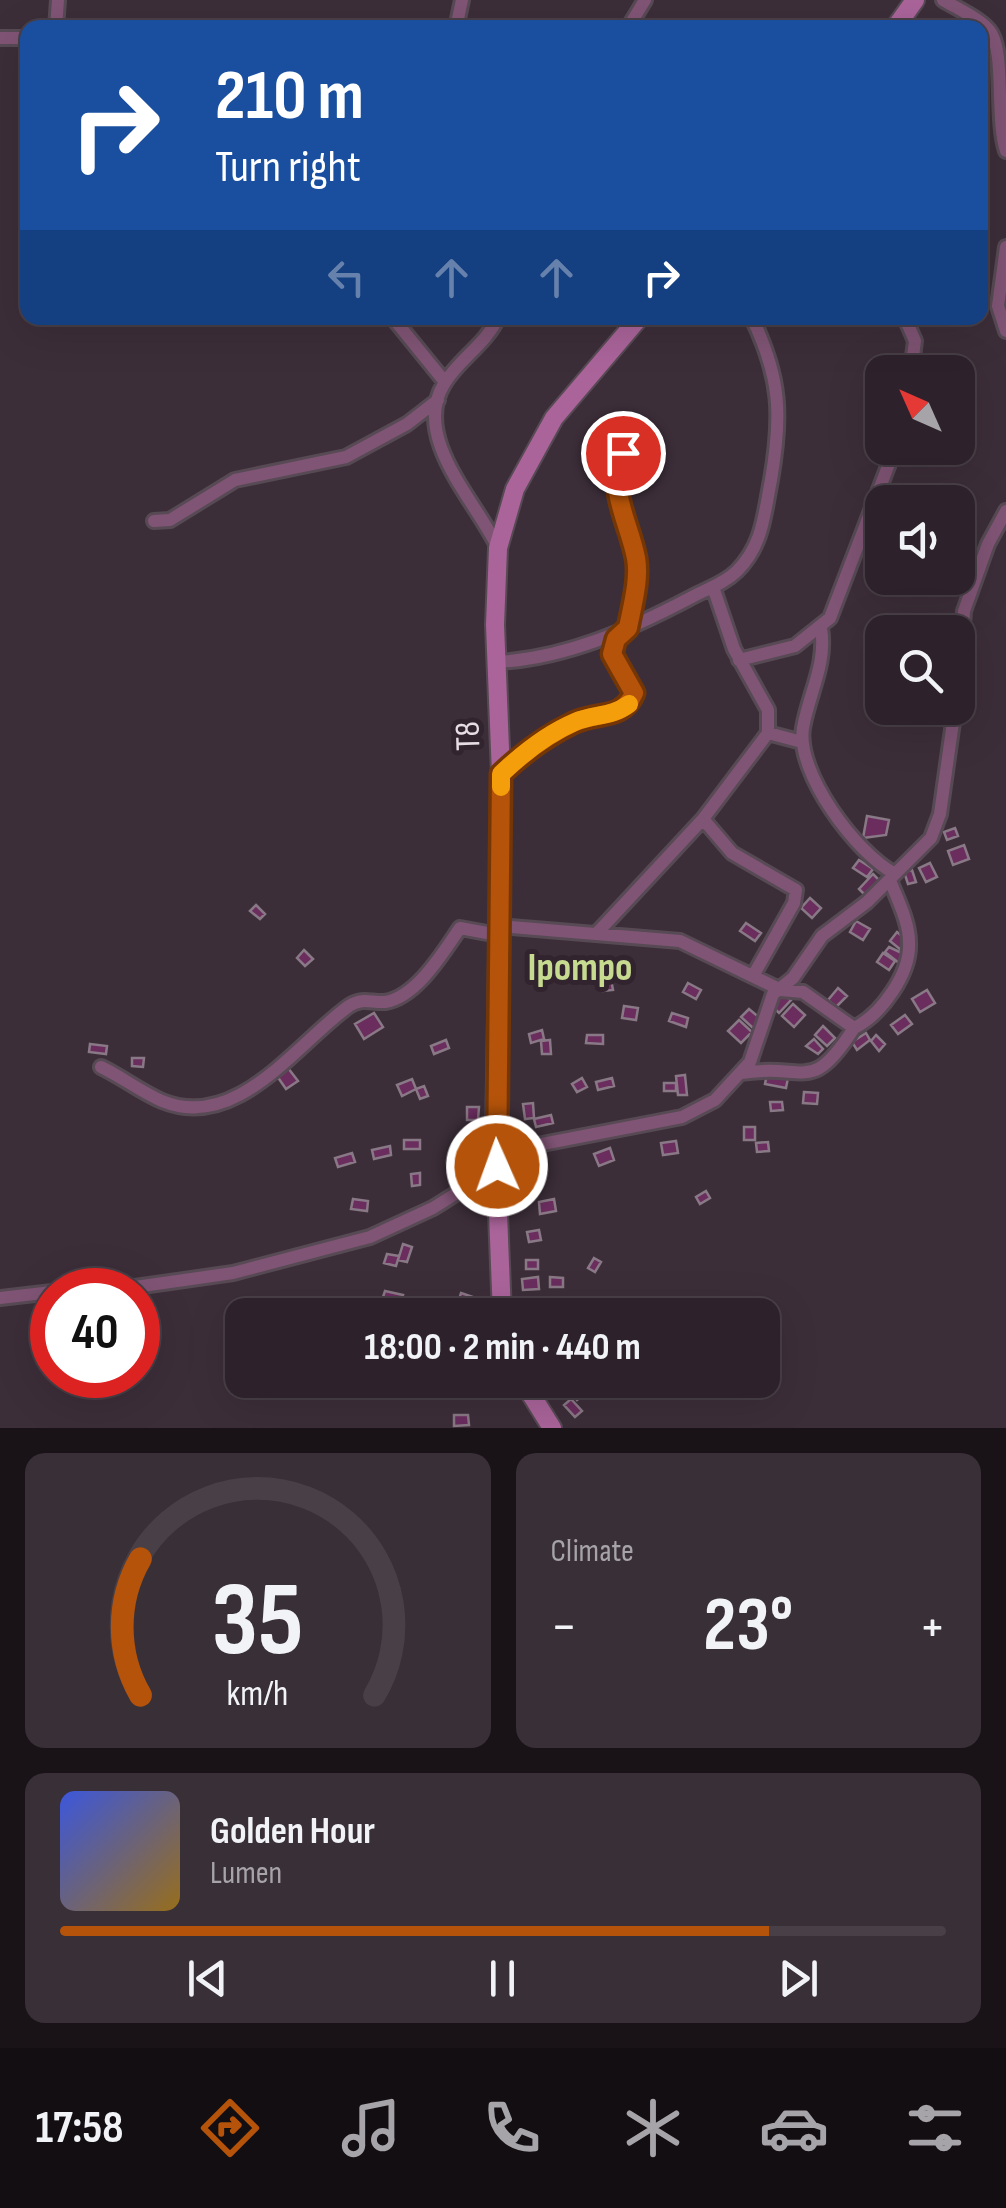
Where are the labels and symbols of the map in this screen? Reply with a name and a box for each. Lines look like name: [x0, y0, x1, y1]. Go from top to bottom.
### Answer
north arrow: [865, 355, 975, 465]
pin: [581, 411, 666, 496]
street label: T8: [446, 720, 491, 751]
district label: Ipompo: [528, 944, 632, 992]
position arrow: [445, 1114, 549, 1218]
speed limit sign: 40: [30, 1268, 160, 1398]

